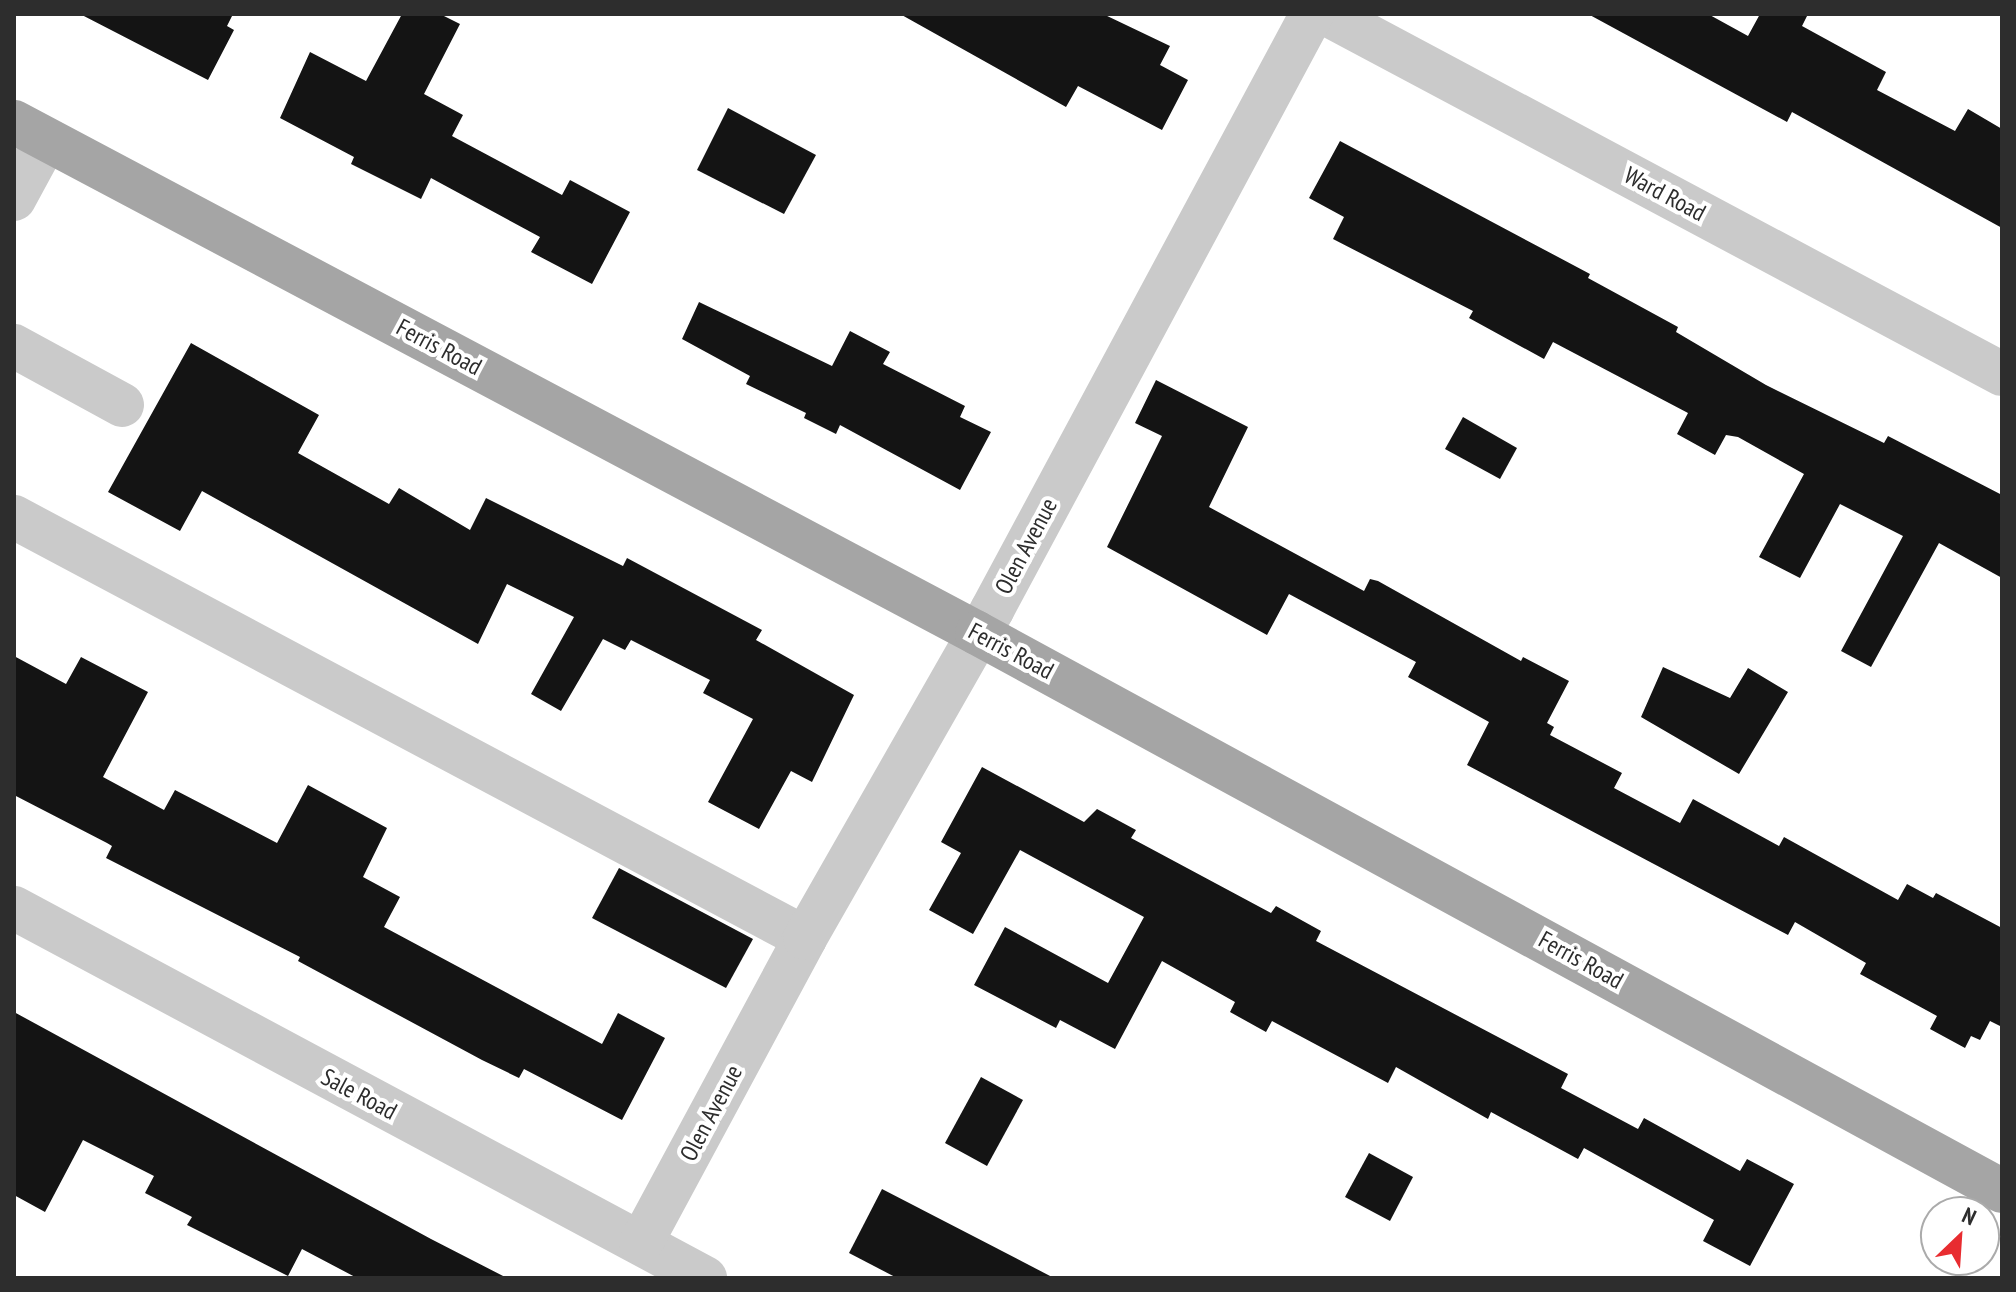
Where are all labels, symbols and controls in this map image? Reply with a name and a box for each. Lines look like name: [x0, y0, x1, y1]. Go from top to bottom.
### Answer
street label: Ward Road: [1619, 161, 1711, 227]
street label: Ferris Road: [391, 313, 487, 381]
street label: Olen Avenue: [989, 493, 1063, 599]
street label: Ferris Road: [963, 617, 1059, 685]
street label: Ferris Road: [1534, 925, 1628, 995]
street label: Olen Avenue: [674, 1060, 748, 1166]
street label: Sale Road: [316, 1062, 402, 1126]
north arrow: [1920, 1196, 2000, 1276]
text: N: [1958, 1201, 1981, 1231]

